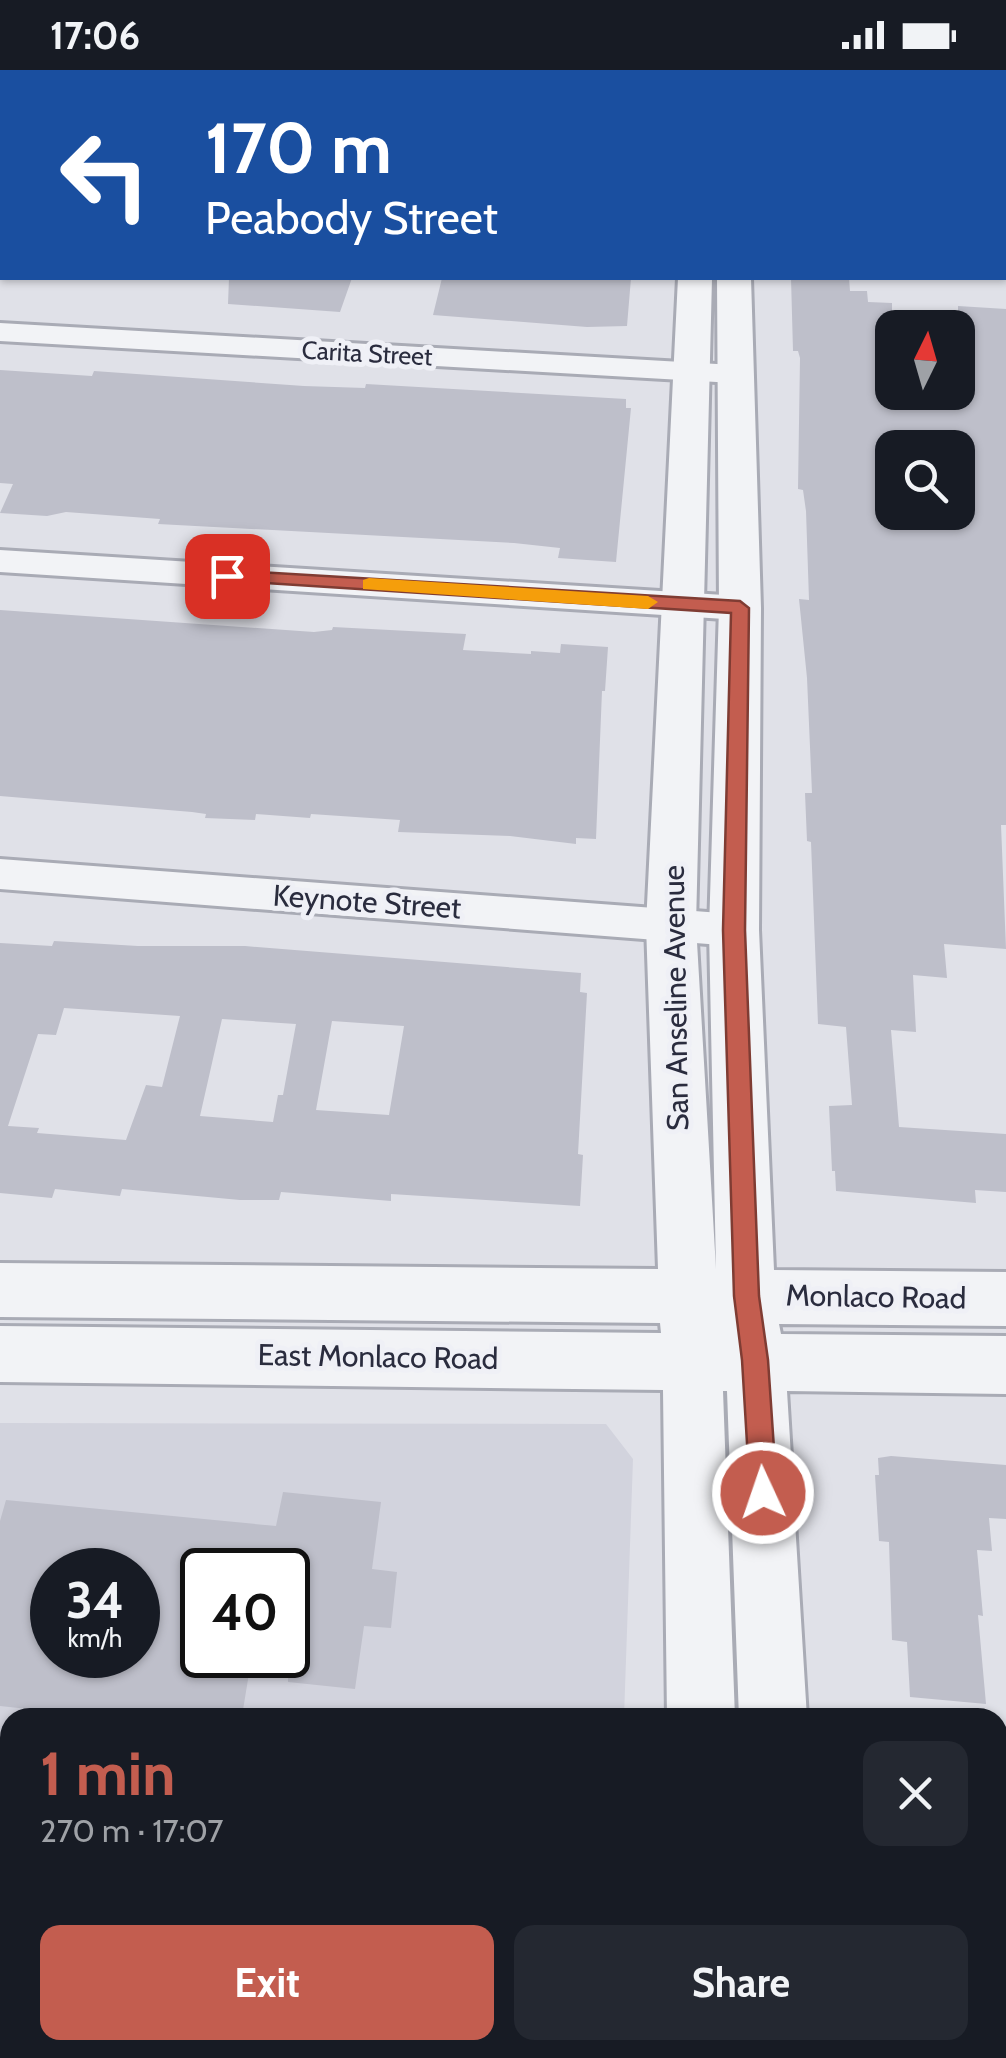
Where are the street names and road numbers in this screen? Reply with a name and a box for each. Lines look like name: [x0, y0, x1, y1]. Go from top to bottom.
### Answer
street label: Carita Street: [301, 335, 434, 371]
street label: San Anseline Avenue: [655, 865, 696, 1131]
street label: Keynote Street: [272, 876, 462, 927]
street label: Monlaco Road: [785, 1276, 967, 1317]
street label: East Monlaco Road: [257, 1336, 499, 1377]

